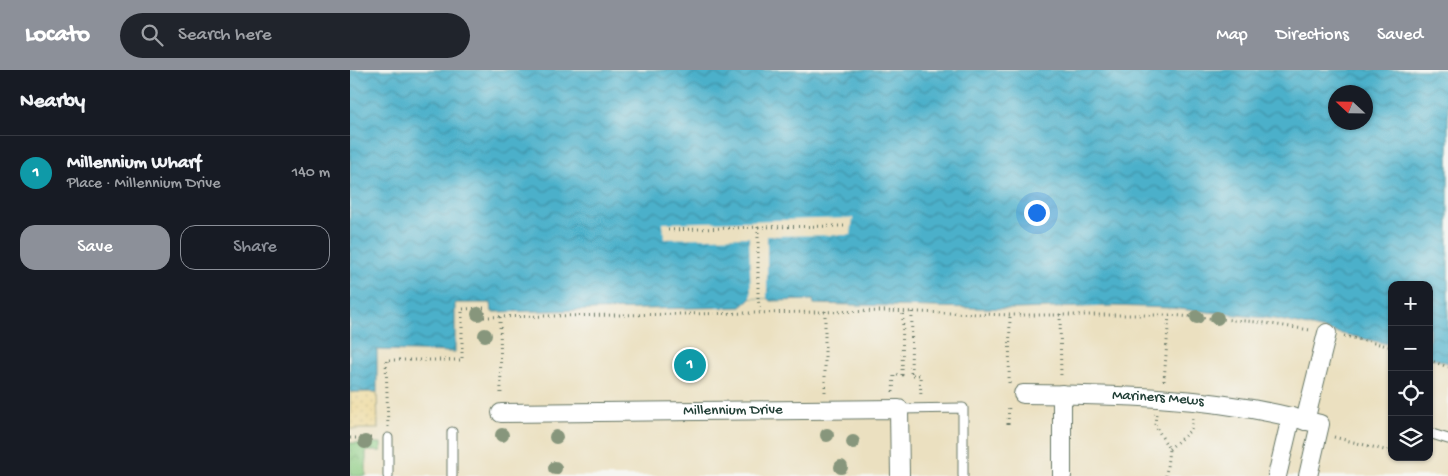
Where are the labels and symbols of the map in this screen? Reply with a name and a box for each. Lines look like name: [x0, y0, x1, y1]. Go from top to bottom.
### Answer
north arrow: [1328, 85, 1373, 130]
your location: [1024, 200, 1050, 226]
pin: 1: [674, 346, 706, 384]
street label: Mariners Mews: [1112, 387, 1205, 411]
street label: Millennium Drive: [683, 401, 783, 420]

